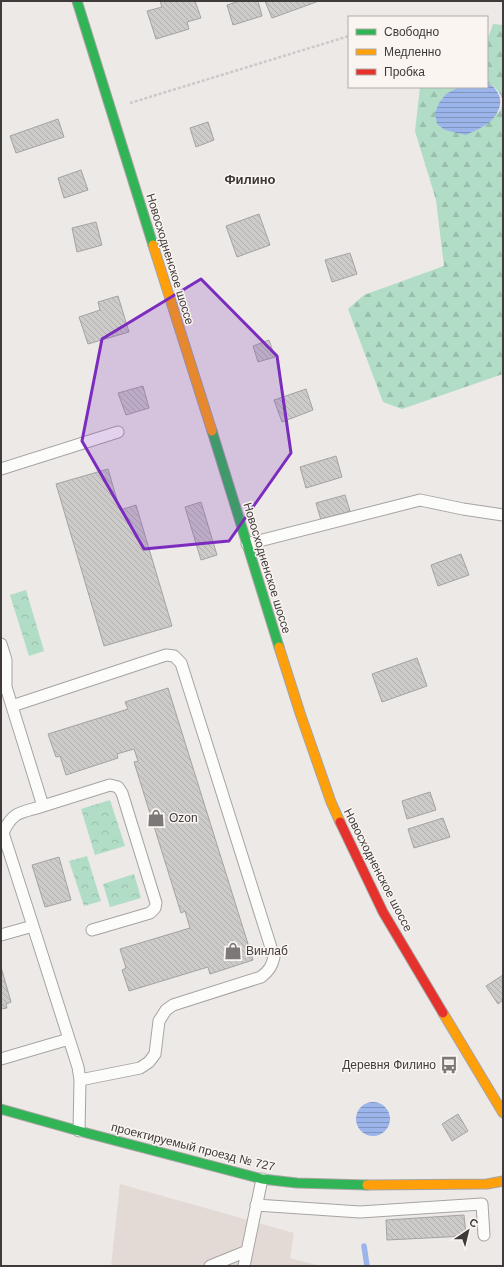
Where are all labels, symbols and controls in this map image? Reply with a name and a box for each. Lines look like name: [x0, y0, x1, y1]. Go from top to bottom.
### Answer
legend: [348, 16, 488, 88]
text: Свободно: [384, 25, 439, 39]
text: Медленно: [384, 45, 441, 59]
text: Пробка: [384, 65, 425, 79]
district label: Филино: [224, 172, 276, 187]
street label: Новосходненское шоссе: [143, 192, 197, 327]
street label: Новосходненское шоссе: [240, 501, 294, 636]
street label: Новосходненское шоссе: [341, 806, 415, 934]
shop icon: Ozon: [146, 808, 166, 828]
place label: Ozon: [169, 811, 198, 825]
shop icon: Винлаб: [223, 941, 243, 961]
place label: Винлаб: [246, 944, 288, 958]
bus stop icon: Деревня Филино: [439, 1055, 459, 1075]
place label: Деревня Филино: [342, 1058, 436, 1072]
street label: проектируемый проезд № 727: [110, 1120, 277, 1174]
north arrow: [448, 1211, 488, 1251]
text: С: [467, 1216, 480, 1230]

